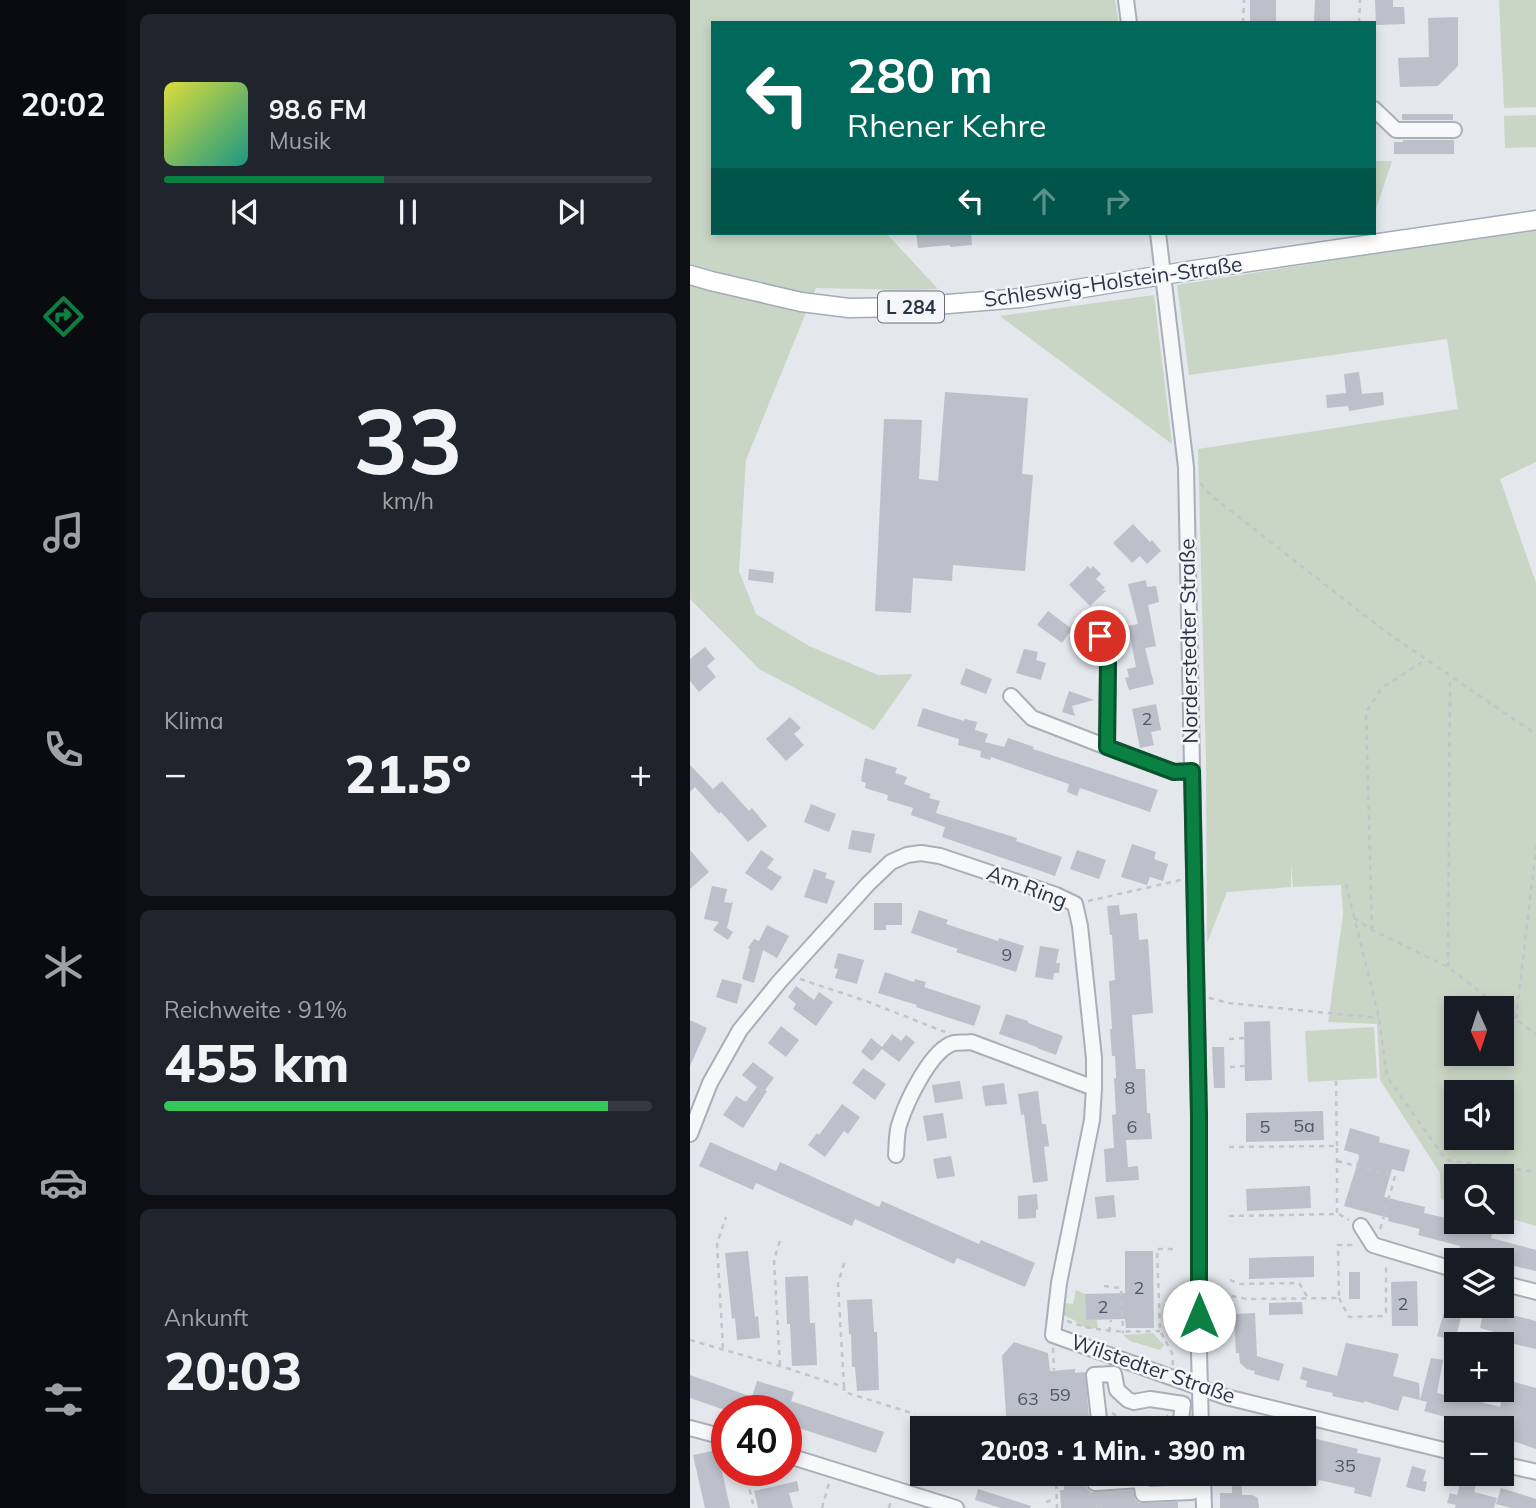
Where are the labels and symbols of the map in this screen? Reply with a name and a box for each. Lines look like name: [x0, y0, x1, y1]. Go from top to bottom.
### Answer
street label: Schleswig-Holstein-Straße: [982, 250, 1244, 312]
road number: L 284: [878, 292, 944, 322]
street label: Norderstedter Straße: [1173, 538, 1203, 744]
pin: [1070, 606, 1130, 666]
house number: 2: [1142, 707, 1152, 730]
street label: Am Ring: [984, 859, 1071, 913]
house number: 9: [1002, 943, 1012, 966]
north arrow: [1444, 996, 1514, 1066]
house number: 8: [1125, 1076, 1135, 1099]
house number: 5a: [1293, 1114, 1315, 1137]
house number: 6: [1127, 1115, 1137, 1138]
house number: 5: [1260, 1115, 1271, 1138]
house number: 2: [1134, 1276, 1144, 1299]
position arrow: [1162, 1279, 1236, 1353]
house number: 2: [1398, 1292, 1408, 1315]
house number: 2: [1098, 1295, 1108, 1318]
street label: Wilstedter Straße: [1068, 1328, 1239, 1408]
house number: 59: [1049, 1383, 1071, 1406]
house number: 63: [1017, 1387, 1039, 1410]
speed limit sign: 40: [711, 1395, 802, 1486]
house number: 35: [1334, 1454, 1356, 1477]

